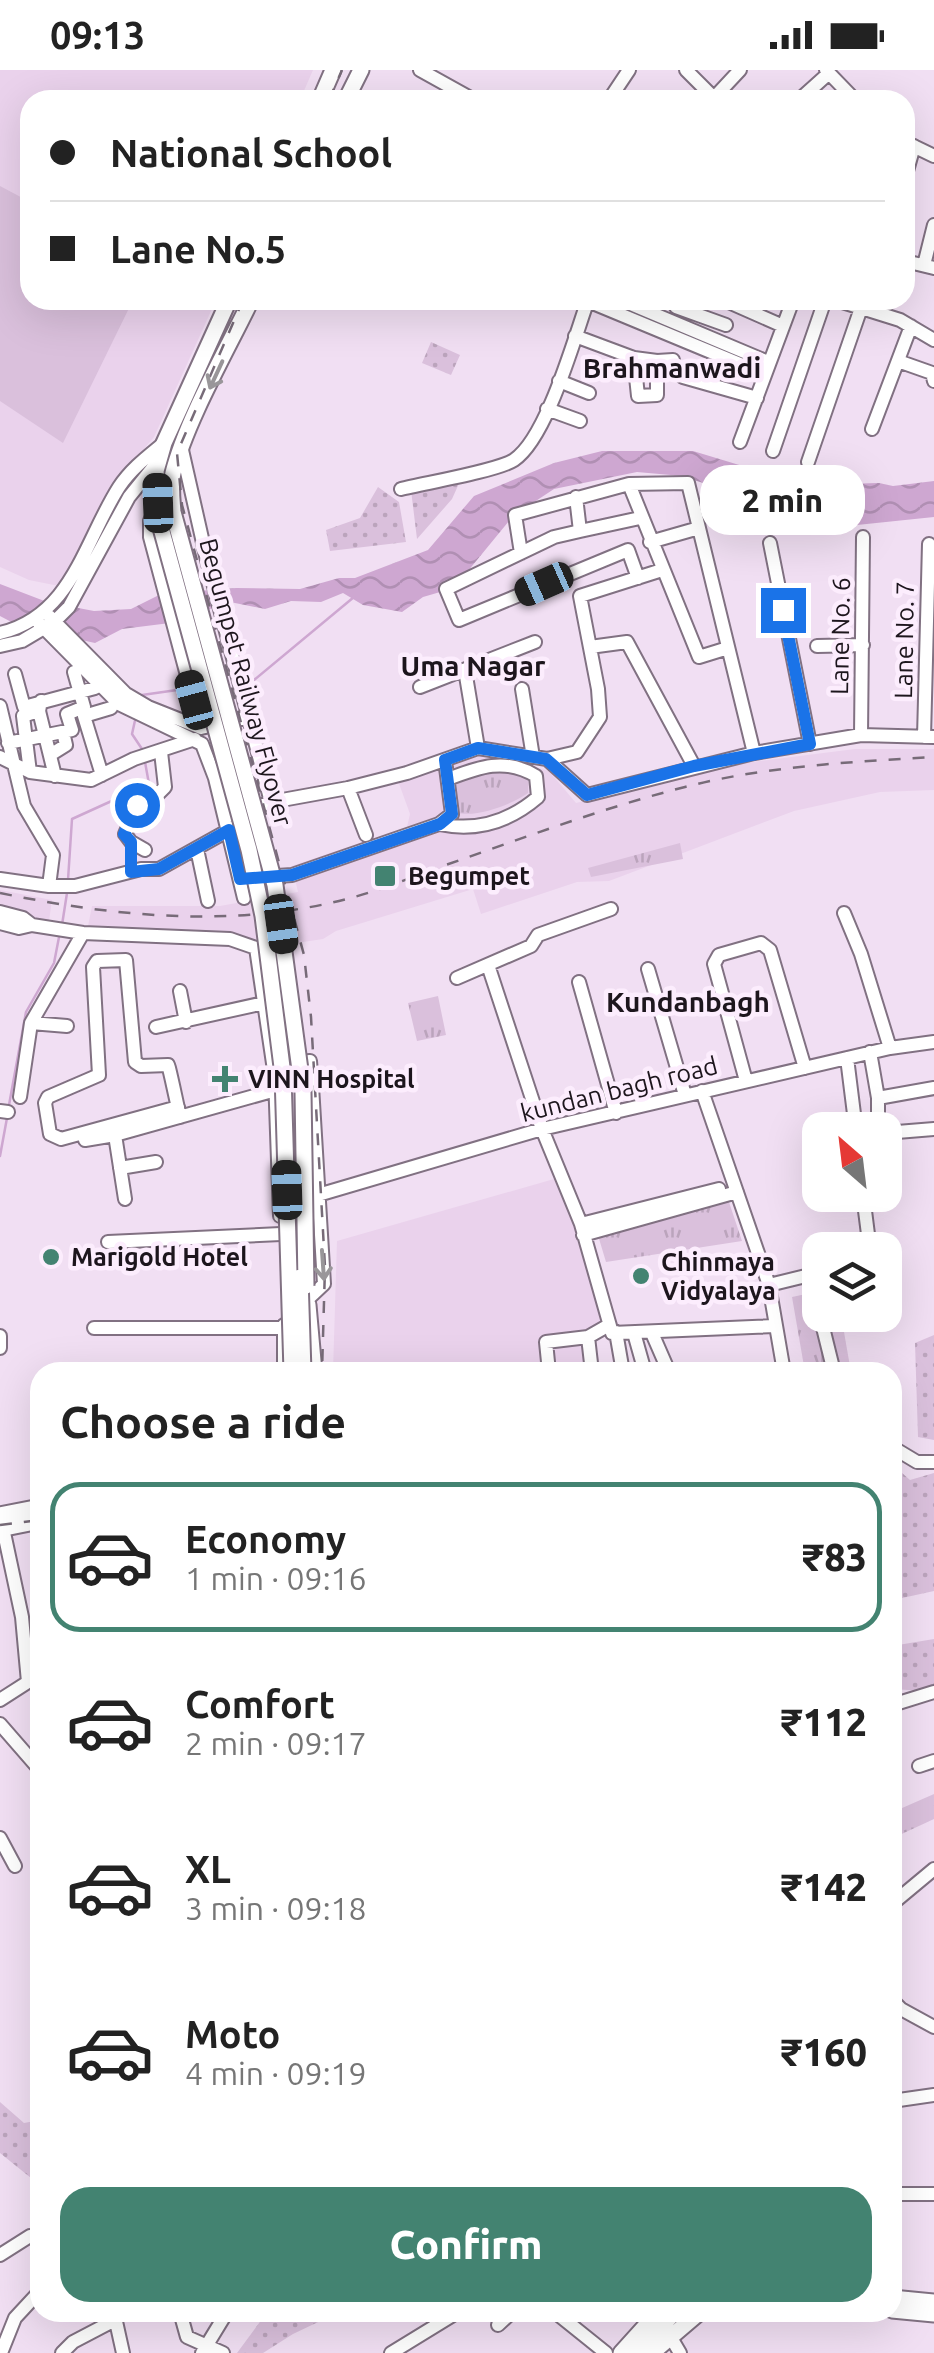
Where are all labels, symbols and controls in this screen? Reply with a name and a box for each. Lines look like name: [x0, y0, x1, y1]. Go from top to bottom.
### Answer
text: 09:13: [50, 14, 145, 56]
text: National School: [110, 132, 392, 174]
text: Lane No.5: [110, 228, 286, 270]
district label: Brahmanwadi: [583, 352, 761, 383]
one-way arrow: [205, 359, 224, 389]
callout: 2 min: [700, 465, 866, 535]
car: [142, 472, 174, 534]
text: 2 min: [742, 482, 823, 518]
street label: Begumpet Railway Flyover: [194, 535, 298, 829]
car: [510, 558, 578, 610]
street label: Lane No. 6: [825, 577, 855, 695]
street label: Lane No. 7: [889, 581, 919, 699]
route end: [761, 588, 806, 633]
district label: Uma Nagar: [401, 650, 546, 681]
car: [172, 667, 216, 733]
route start: [115, 783, 160, 828]
place label: Begumpet: [408, 862, 530, 890]
marker: Begumpet: [372, 863, 398, 889]
car: [262, 892, 300, 956]
district label: Kundanbagh: [606, 986, 770, 1017]
street label: kundan bagh road: [518, 1051, 720, 1127]
place label: VINN Hospital: [248, 1065, 415, 1093]
marker: VINN Hospital: [212, 1066, 238, 1092]
north arrow: [802, 1112, 902, 1212]
map controls: [802, 1112, 902, 1332]
car: [271, 1159, 303, 1221]
button: layers: [802, 1232, 902, 1332]
place label: Marigold Hotel: [71, 1243, 248, 1271]
marker: Marigold Hotel: [40, 1246, 62, 1268]
one-way arrow: [314, 1248, 333, 1280]
place label: Chinmaya Vidyalaya: [661, 1248, 776, 1305]
marker: Chinmaya Vidyalaya: [630, 1265, 652, 1287]
text: Choose a ride: [60, 1396, 346, 1447]
icon: car: [65, 1512, 155, 1602]
text: Economy: [185, 1518, 346, 1560]
text: ₹83: [803, 1536, 867, 1578]
text: 1 min · 09:16: [185, 1560, 367, 1596]
icon: car: [65, 1677, 155, 1767]
text: Comfort: [185, 1683, 335, 1725]
text: ₹112: [781, 1701, 867, 1743]
text: 2 min · 09:17: [185, 1725, 367, 1761]
icon: car: [65, 1842, 155, 1932]
text: XL: [185, 1848, 231, 1890]
text: ₹142: [781, 1866, 867, 1908]
text: 3 min · 09:18: [185, 1890, 367, 1926]
icon: car: [65, 2007, 155, 2097]
text: Moto: [185, 2013, 280, 2055]
text: ₹160: [781, 2031, 867, 2073]
text: 4 min · 09:19: [185, 2055, 367, 2091]
button: Confirm: [60, 2187, 872, 2302]

